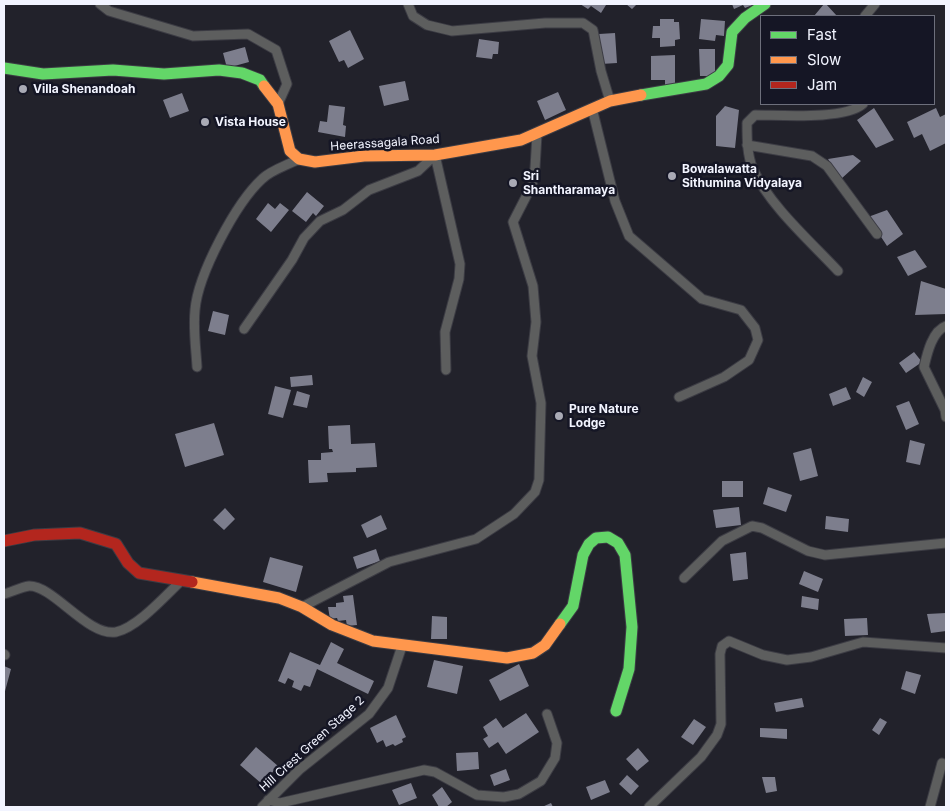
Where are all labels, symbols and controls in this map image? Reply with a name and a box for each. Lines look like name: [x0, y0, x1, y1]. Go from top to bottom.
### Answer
legend: [760, 15, 935, 105]
text: Fast: [807, 25, 837, 44]
text: Slow: [807, 50, 841, 69]
text: Jam: [807, 75, 837, 94]
place label: Villa Shenandoah: [33, 82, 135, 96]
marker: Villa Shenandoah: [17, 83, 29, 95]
place label: Vista House: [215, 115, 286, 129]
marker: Vista House: [199, 116, 211, 128]
street label: Heerassagala Road: [330, 132, 440, 154]
place label: Bowalawatta Sithumina Vidyalaya: [682, 162, 802, 190]
place label: Sri Shantharamaya: [523, 169, 615, 197]
marker: Bowalawatta Sithumina Vidyalaya: [666, 170, 678, 182]
marker: Sri Shantharamaya: [507, 177, 519, 189]
place label: Pure Nature Lodge: [569, 402, 639, 430]
marker: Pure Nature Lodge: [553, 410, 565, 422]
street label: Hill Crest Green Stage 2: [257, 693, 367, 795]

